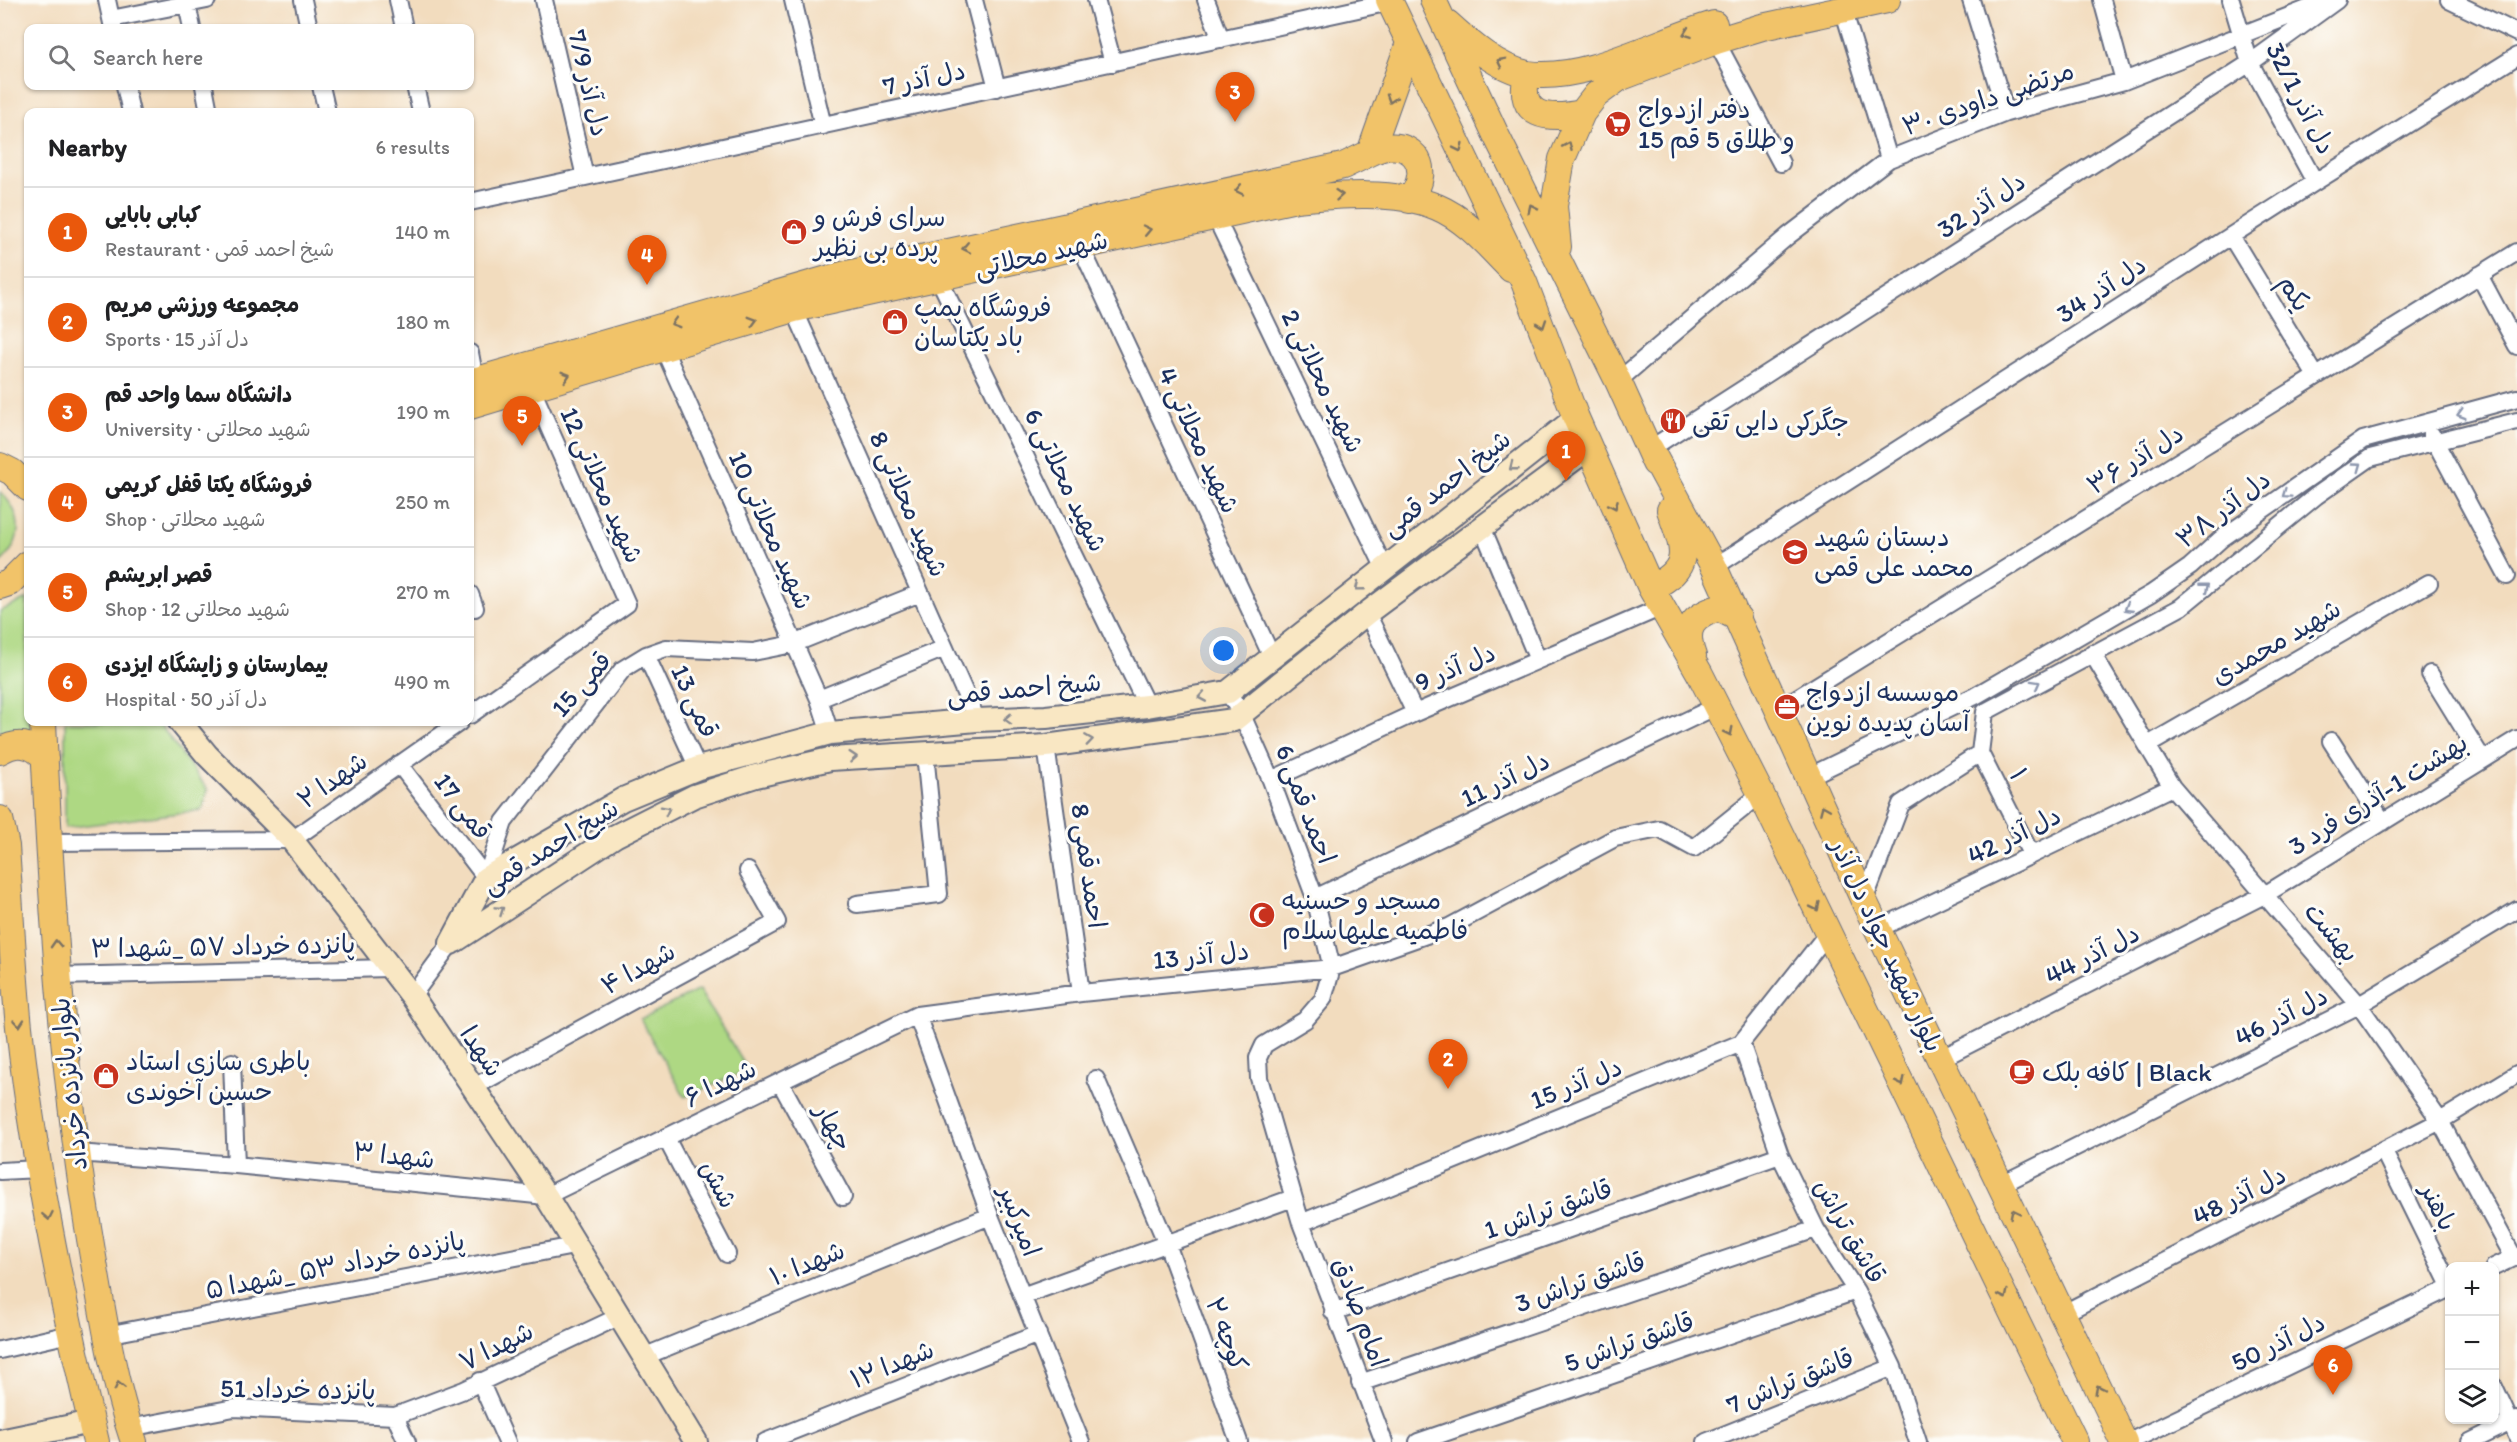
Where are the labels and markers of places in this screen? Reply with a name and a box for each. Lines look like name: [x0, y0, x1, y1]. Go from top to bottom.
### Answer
pin: 3: [1216, 72, 1254, 122]
place label: دفتر ازدواج 15 و طلاق 5 قم: [1638, 93, 1795, 159]
supermarket icon: دفتر ازدواج 15 و طلاق 5 قم: [1603, 109, 1633, 139]
place label: سرای فرش و پرده بی نظیر: [812, 201, 946, 264]
shop icon: سرای فرش و پرده بی نظیر: [779, 217, 809, 247]
pin: 4: [628, 236, 666, 285]
place label: فروشگاه پمپ باد یکتاسان: [914, 291, 1051, 353]
shop icon: فروشگاه پمپ باد یکتاسان: [880, 307, 910, 337]
pin: 5: [502, 396, 542, 446]
place label: جگرکی دایی تقی: [1692, 405, 1849, 438]
restaurant icon: جگرکی دایی تقی: [1658, 406, 1688, 436]
pin: 1: [1546, 432, 1586, 481]
place label: دبستان شهید محمد علی قمی: [1814, 521, 1974, 584]
school or university icon: دبستان شهید محمد علی قمی: [1780, 537, 1810, 567]
place label: موسسه ازدواج آسان پدیده نوین: [1806, 676, 1971, 739]
office icon: موسسه ازدواج آسان پدیده نوین: [1772, 692, 1802, 722]
place label: مسجد و حسنیه فاطمیه علیهاسلام: [1282, 884, 1468, 950]
mosque icon: مسجد و حسنیه فاطمیه علیهاسلام: [1247, 900, 1277, 930]
pin: 2: [1428, 1040, 1468, 1089]
place label: باطری سازی استاد حسین آخوندی: [126, 1045, 311, 1107]
place label: کافه بلک | Black: [2042, 1056, 2212, 1088]
cafe icon: کافه بلک | Black: [2007, 1057, 2037, 1087]
shop icon: باطری سازی استاد حسین آخوندی: [91, 1061, 121, 1091]
pin: 6: [2314, 1346, 2352, 1395]

